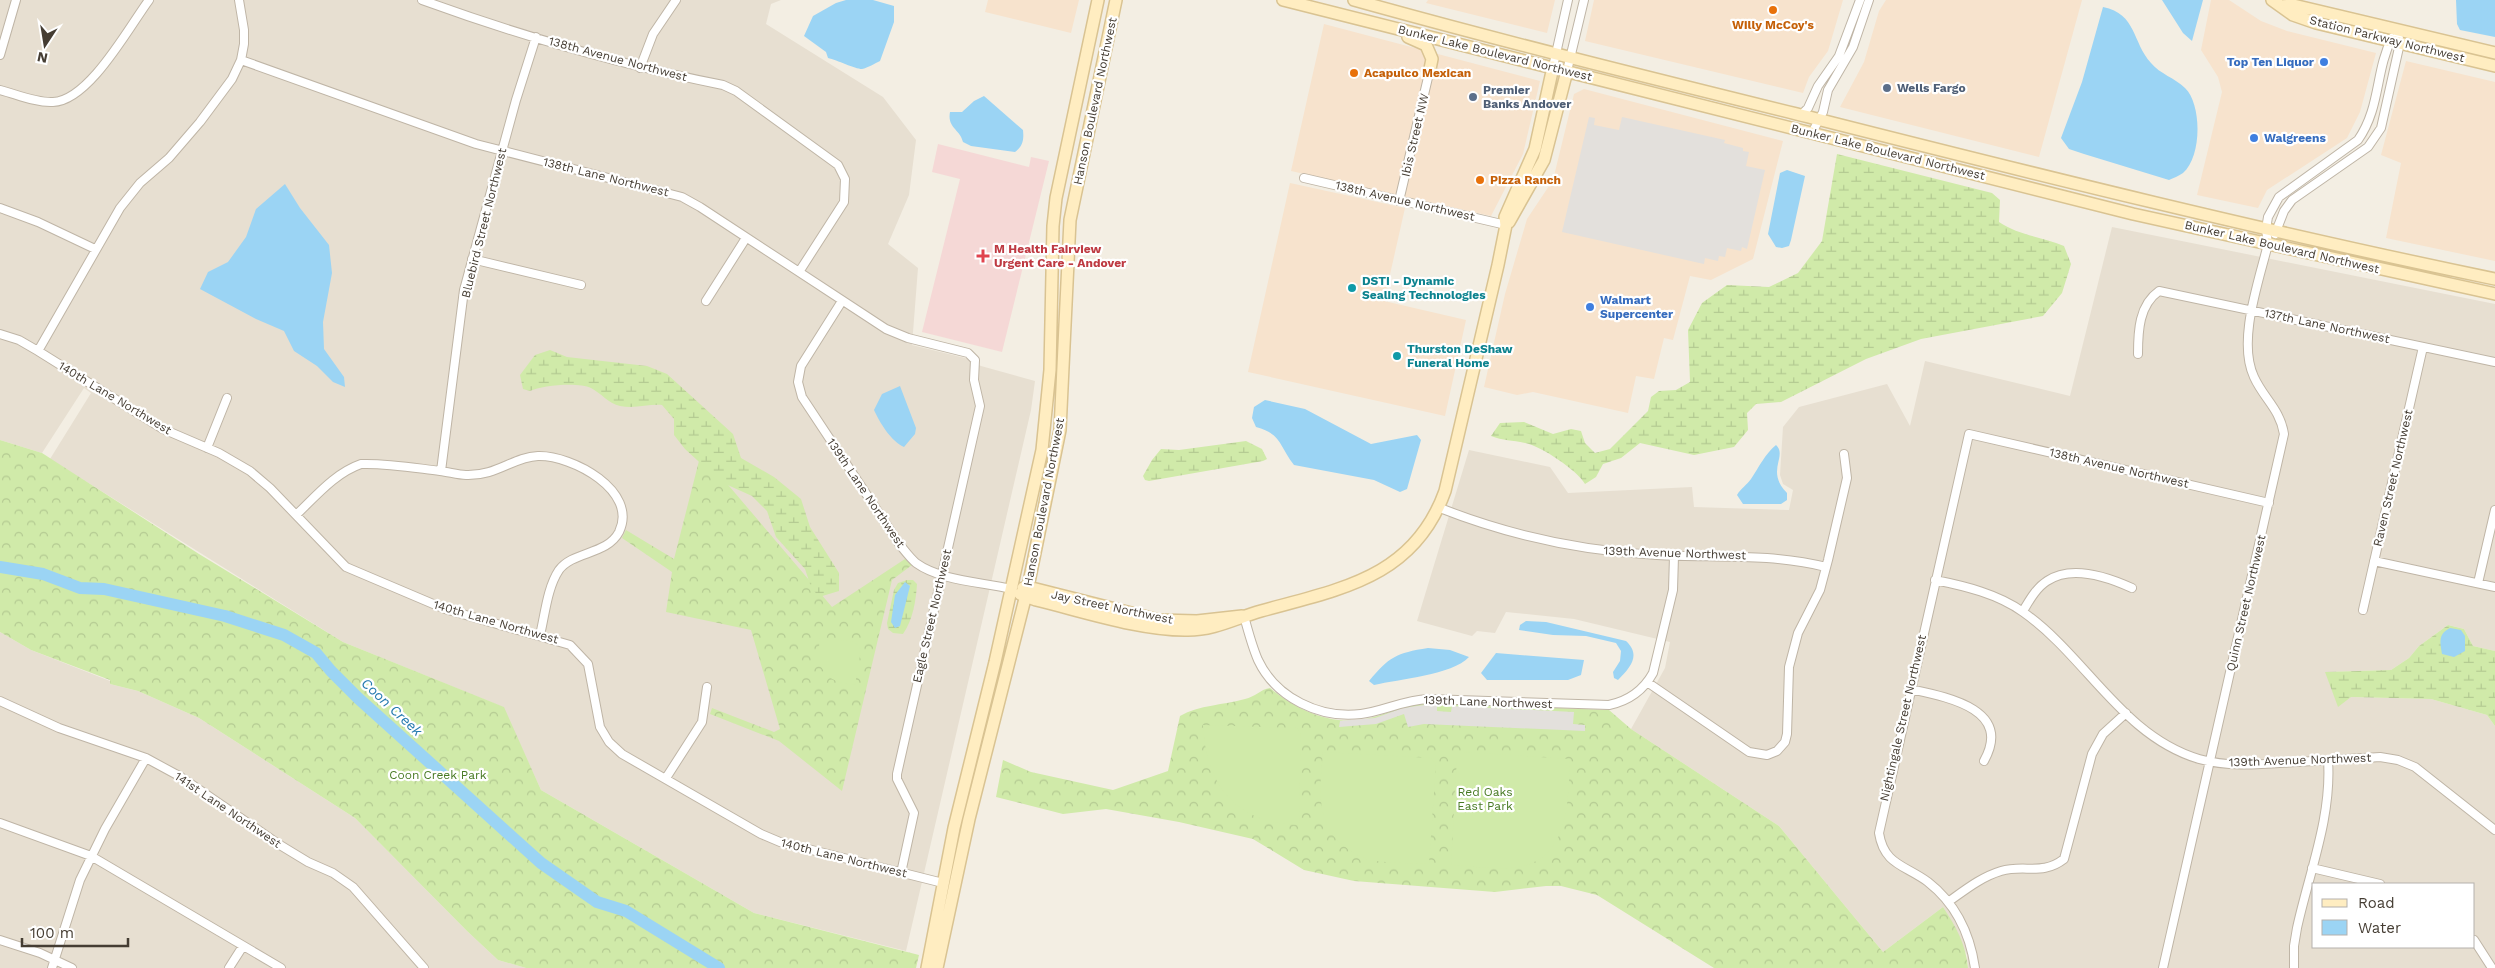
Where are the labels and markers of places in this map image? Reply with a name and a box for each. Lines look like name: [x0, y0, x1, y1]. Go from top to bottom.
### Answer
marker: Willy McCoy's: [1767, 4, 1779, 16]
place label: Willy McCoy's: [1732, 18, 1815, 32]
place label: Top Ten Liquor: [2227, 55, 2315, 69]
marker: Top Ten Liquor: [2318, 56, 2330, 68]
place label: Acapulco Mexican: [1364, 66, 1471, 80]
marker: Acapulco Mexican: [1348, 67, 1360, 79]
place label: Wells Fargo: [1897, 81, 1966, 95]
marker: Wells Fargo: [1881, 82, 1893, 94]
place label: Premier Banks Andover: [1483, 83, 1572, 111]
marker: Premier Banks Andover: [1467, 91, 1479, 103]
place label: Walgreens: [2264, 131, 2326, 145]
marker: Walgreens: [2248, 132, 2260, 144]
place label: Pizza Ranch: [1490, 173, 1561, 187]
marker: Pizza Ranch: [1474, 174, 1486, 186]
place label: M Health Fairview Urgent Care - Andover: [994, 242, 1127, 270]
marker: M Health Fairview Urgent Care - Andover: [976, 249, 990, 263]
place label: DSTI - Dynamic Sealing Technologies: [1362, 274, 1486, 302]
marker: DSTI - Dynamic Sealing Technologies: [1346, 282, 1358, 294]
place label: Walmart Supercenter: [1600, 293, 1674, 321]
marker: Walmart Supercenter: [1584, 301, 1596, 313]
place label: Thurston DeShaw Funeral Home: [1407, 342, 1513, 370]
marker: Thurston DeShaw Funeral Home: [1391, 350, 1403, 362]

